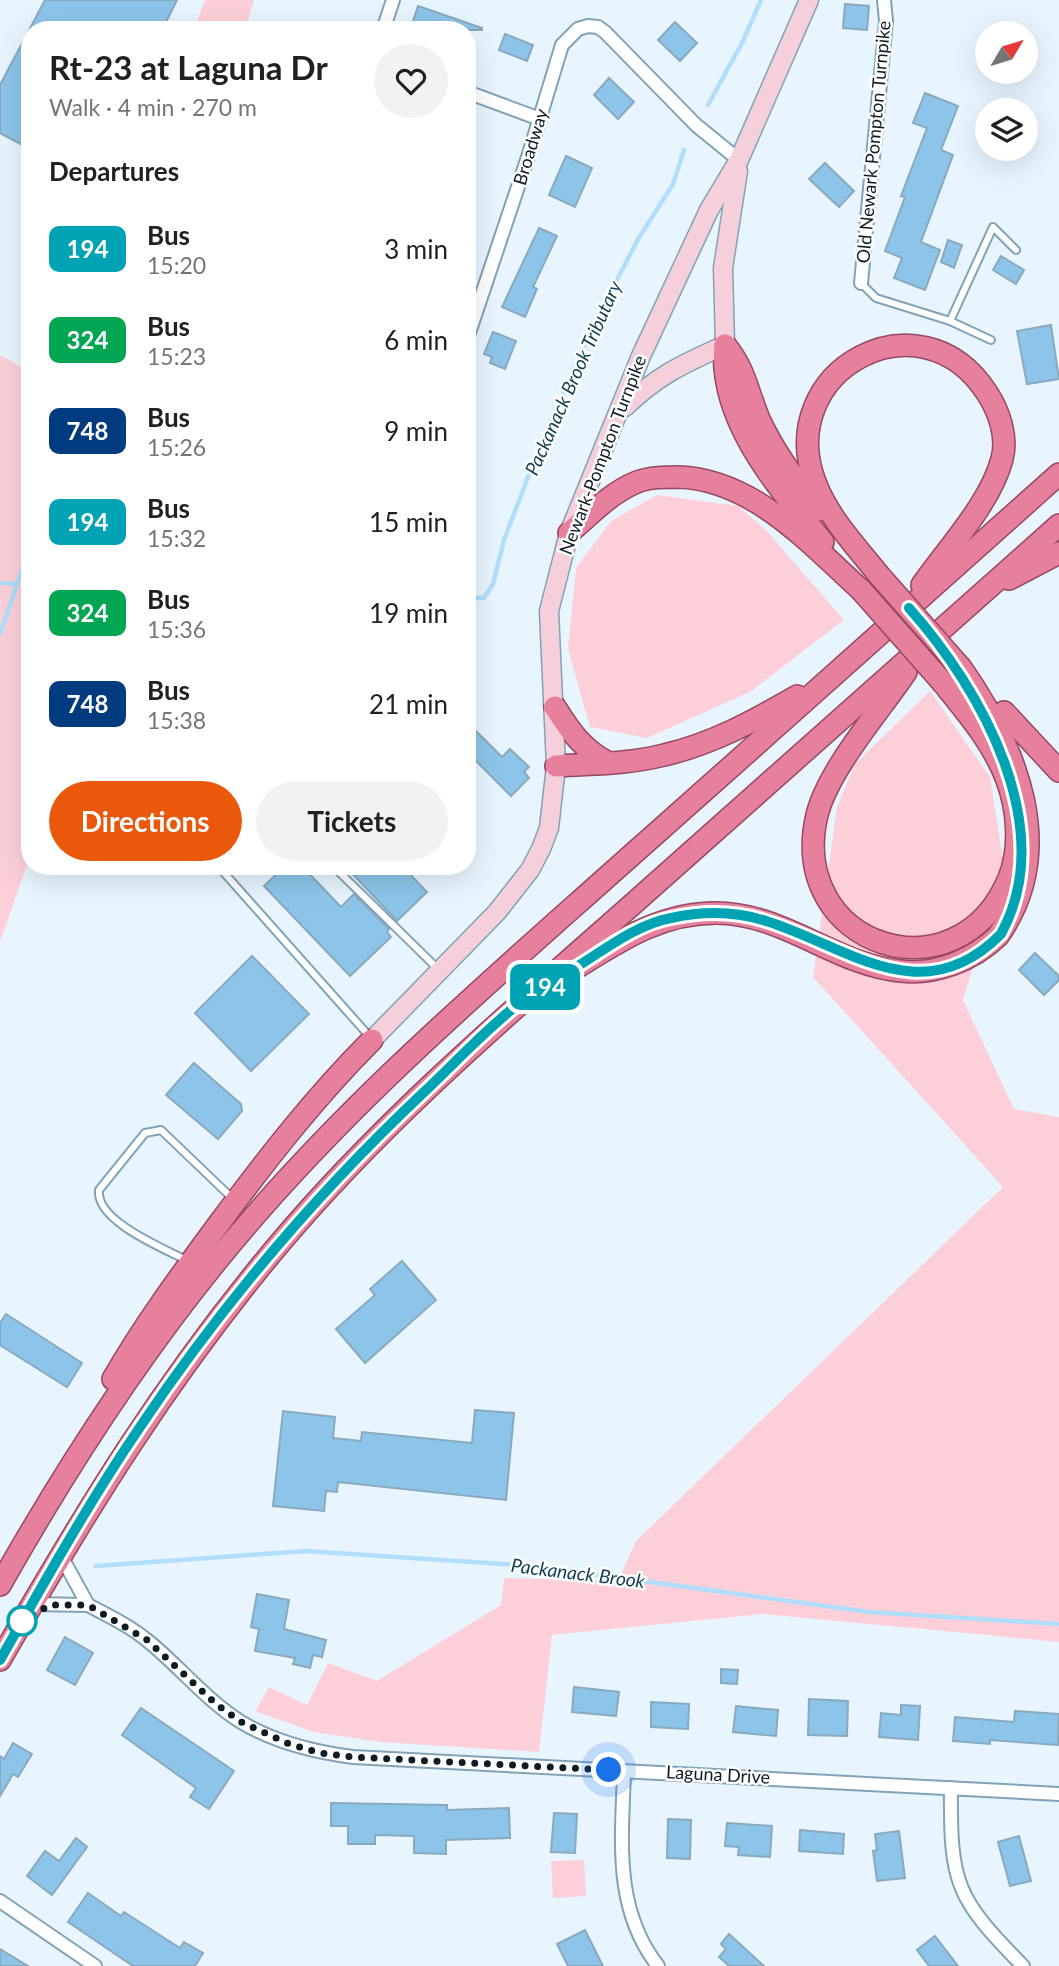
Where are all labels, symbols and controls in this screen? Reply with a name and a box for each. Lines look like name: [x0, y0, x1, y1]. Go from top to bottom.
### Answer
street label: Old Newark Pompton Turnpike: [851, 20, 895, 264]
north arrow: [975, 21, 1038, 84]
map controls: [975, 21, 1038, 161]
button: heart: [374, 44, 448, 118]
text: Rt-23 at Laguna Dr: [49, 47, 328, 87]
text: Walk · 4 min · 270 m: [49, 93, 257, 121]
button: layers: [975, 98, 1038, 161]
street label: Broadway: [508, 105, 552, 188]
text: Departures: [49, 155, 179, 187]
text: Bus: [147, 219, 190, 251]
text: 3 min: [384, 233, 448, 265]
text: 194: [67, 234, 108, 263]
text: 15:20: [147, 251, 206, 279]
water label: Packanack Brook Tributary: [519, 276, 626, 478]
text: Bus: [147, 310, 190, 342]
text: 6 min: [384, 324, 448, 356]
text: 324: [67, 325, 108, 354]
text: 15:23: [147, 342, 206, 370]
street label: Newark-Pompton Turnpike: [554, 352, 650, 557]
text: Bus: [147, 401, 190, 433]
text: 9 min: [384, 415, 448, 447]
text: 748: [67, 416, 108, 445]
text: 15:26: [147, 433, 206, 461]
text: Bus: [147, 492, 190, 524]
text: 15 min: [369, 506, 448, 538]
text: 194: [67, 507, 108, 536]
text: 15:32: [147, 524, 206, 552]
text: Bus: [147, 583, 190, 615]
text: 19 min: [369, 597, 448, 629]
text: 324: [67, 598, 108, 627]
text: 15:36: [147, 615, 206, 643]
text: Bus: [147, 674, 190, 706]
text: 21 min: [369, 688, 448, 720]
text: 748: [67, 689, 108, 718]
text: 15:38: [147, 706, 206, 734]
button: Directions: [49, 781, 242, 861]
button: Tickets: [256, 781, 448, 861]
line badge: 194: [505, 964, 585, 1010]
text: 194: [524, 972, 566, 1001]
water label: Packanack Brook: [510, 1553, 647, 1592]
unlabelled marker: [7, 1606, 37, 1636]
your location: [591, 1752, 626, 1787]
street label: Laguna Drive: [665, 1760, 771, 1788]

